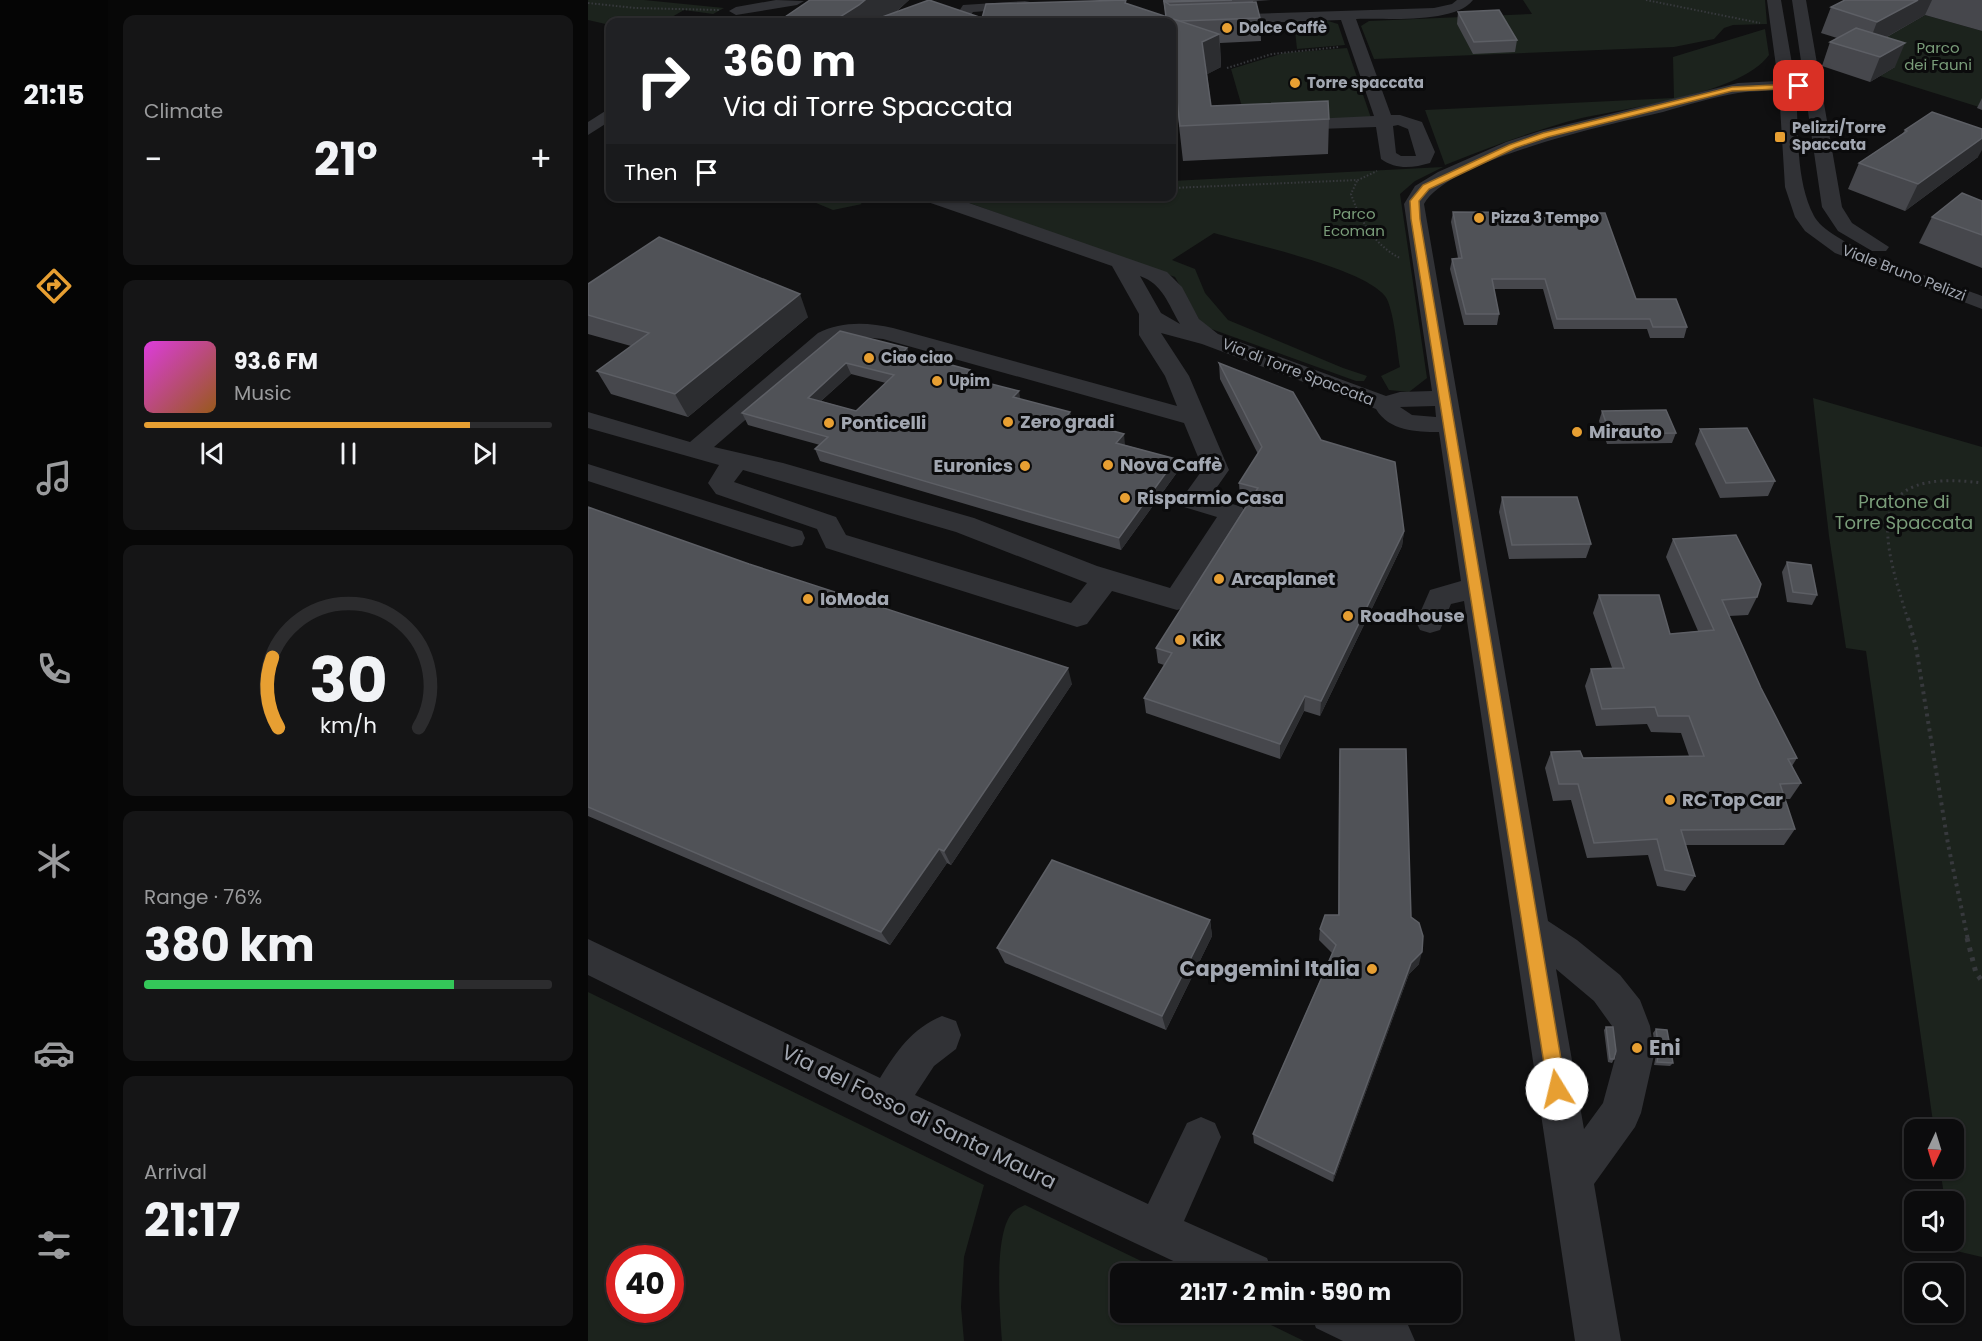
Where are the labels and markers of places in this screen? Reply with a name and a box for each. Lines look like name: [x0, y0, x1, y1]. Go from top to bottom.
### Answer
place label: Dolce Caffè: [1239, 17, 1327, 38]
marker: Dolce Caffè: [1220, 21, 1234, 35]
pin: [1773, 60, 1824, 111]
place label: Torre spaccata: [1307, 72, 1424, 93]
marker: Torre spaccata: [1288, 76, 1302, 90]
place label: Pelizzi/Torre Spaccata: [1792, 117, 1886, 155]
marker: Pelizzi/Torre Spaccata: [1773, 130, 1787, 144]
place label: Pizza 3 Tempo: [1491, 207, 1599, 228]
marker: Pizza 3 Tempo: [1472, 211, 1486, 225]
place label: Ciao ciao: [881, 347, 953, 368]
marker: Ciao ciao: [862, 351, 876, 365]
place label: Upim: [949, 370, 990, 391]
marker: Upim: [930, 374, 944, 388]
place label: Zero gradi: [1020, 409, 1114, 434]
place label: Ponticelli: [841, 410, 926, 435]
marker: Zero gradi: [1001, 415, 1015, 429]
marker: Ponticelli: [822, 416, 836, 430]
place label: Mirauto: [1589, 419, 1662, 444]
marker: Mirauto: [1570, 425, 1584, 439]
place label: Nova Caffè: [1120, 452, 1222, 477]
place label: Euronics: [934, 453, 1013, 478]
marker: Nova Caffè: [1101, 458, 1115, 472]
marker: Euronics: [1018, 459, 1032, 473]
place label: Risparmio Casa: [1137, 485, 1284, 510]
marker: Risparmio Casa: [1118, 491, 1132, 505]
place label: Arcaplanet: [1231, 566, 1335, 591]
marker: Arcaplanet: [1212, 572, 1226, 586]
place label: IoModa: [820, 586, 889, 611]
marker: IoModa: [801, 592, 815, 606]
place label: Roadhouse: [1360, 603, 1465, 628]
marker: Roadhouse: [1341, 609, 1355, 623]
place label: KiK: [1192, 627, 1223, 652]
marker: KiK: [1173, 633, 1187, 647]
place label: RC Top Car: [1682, 787, 1783, 812]
marker: RC Top Car: [1663, 793, 1677, 807]
place label: Capgemini Italia: [1179, 954, 1360, 983]
marker: Capgemini Italia: [1365, 962, 1379, 976]
place label: Eni: [1649, 1033, 1681, 1062]
marker: Eni: [1630, 1041, 1644, 1055]

